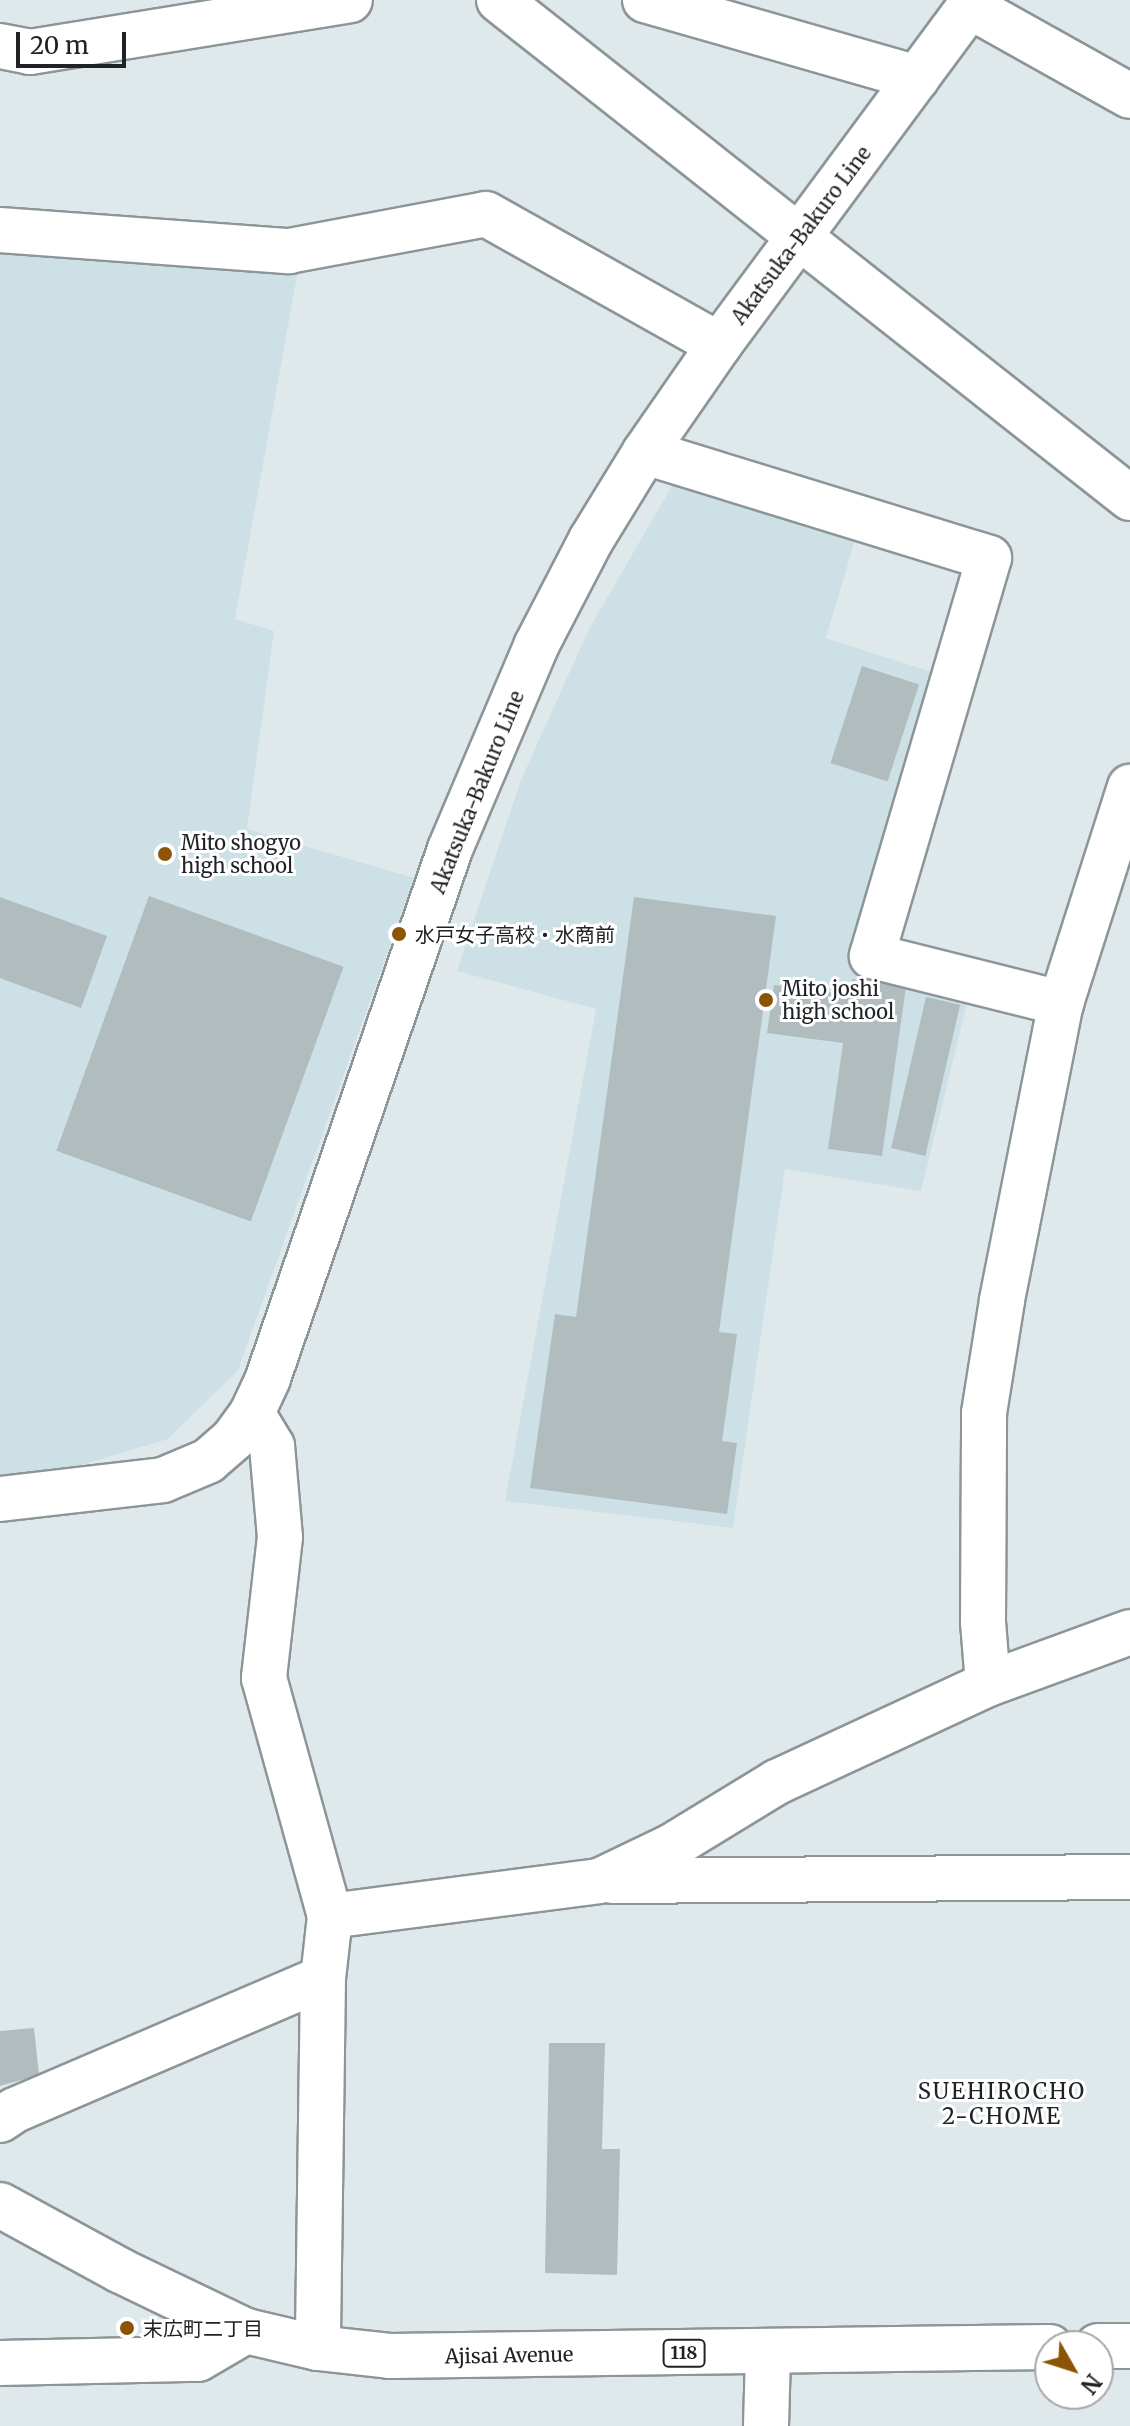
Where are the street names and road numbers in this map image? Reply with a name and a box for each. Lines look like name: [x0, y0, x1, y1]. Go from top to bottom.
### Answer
street label: Akatsuka-Bakuro Line: [726, 141, 876, 329]
street label: Akatsuka-Bakuro Line: [425, 687, 529, 897]
road number: 118: [662, 2339, 706, 2367]
street label: Ajisai Avenue: [445, 2342, 573, 2368]

